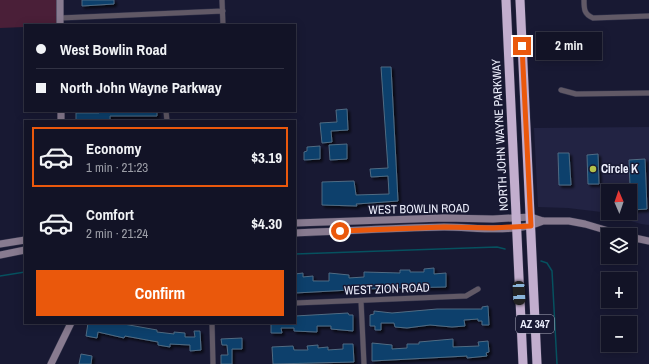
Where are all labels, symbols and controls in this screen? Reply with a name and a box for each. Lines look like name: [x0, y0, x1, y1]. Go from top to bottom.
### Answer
callout: 2 min: [536, 32, 602, 60]
route end: [513, 37, 531, 55]
text: 2 min: [555, 37, 583, 54]
text: West Bowlin Road: [60, 39, 167, 60]
street label: NORTH JOHN WAYNE PARKWAY: [488, 58, 512, 211]
text: North John Wayne Parkway: [60, 77, 222, 98]
text: Economy: [86, 138, 141, 159]
icon: car: [38, 139, 74, 175]
text: $3.19: [251, 147, 282, 168]
text: 1 min · 21:23: [86, 159, 148, 176]
place label: Circle K: [601, 161, 639, 177]
marker: Circle K: [588, 164, 598, 174]
north arrow: [601, 184, 637, 220]
map controls: [601, 184, 637, 352]
street label: WEST BOWLIN ROAD: [368, 200, 470, 218]
text: Comfort: [86, 204, 134, 225]
icon: car: [38, 205, 74, 241]
text: $4.30: [251, 213, 282, 234]
route start: [331, 222, 349, 240]
text: 2 min · 21:24: [86, 225, 148, 242]
button: layers: [601, 228, 637, 264]
button: Confirm: [36, 270, 284, 316]
button: +: [601, 272, 637, 308]
street label: WEST ZION ROAD: [344, 280, 430, 298]
car: [512, 281, 526, 305]
road number: AZ 347: [516, 315, 554, 333]
button: −: [601, 316, 637, 352]

